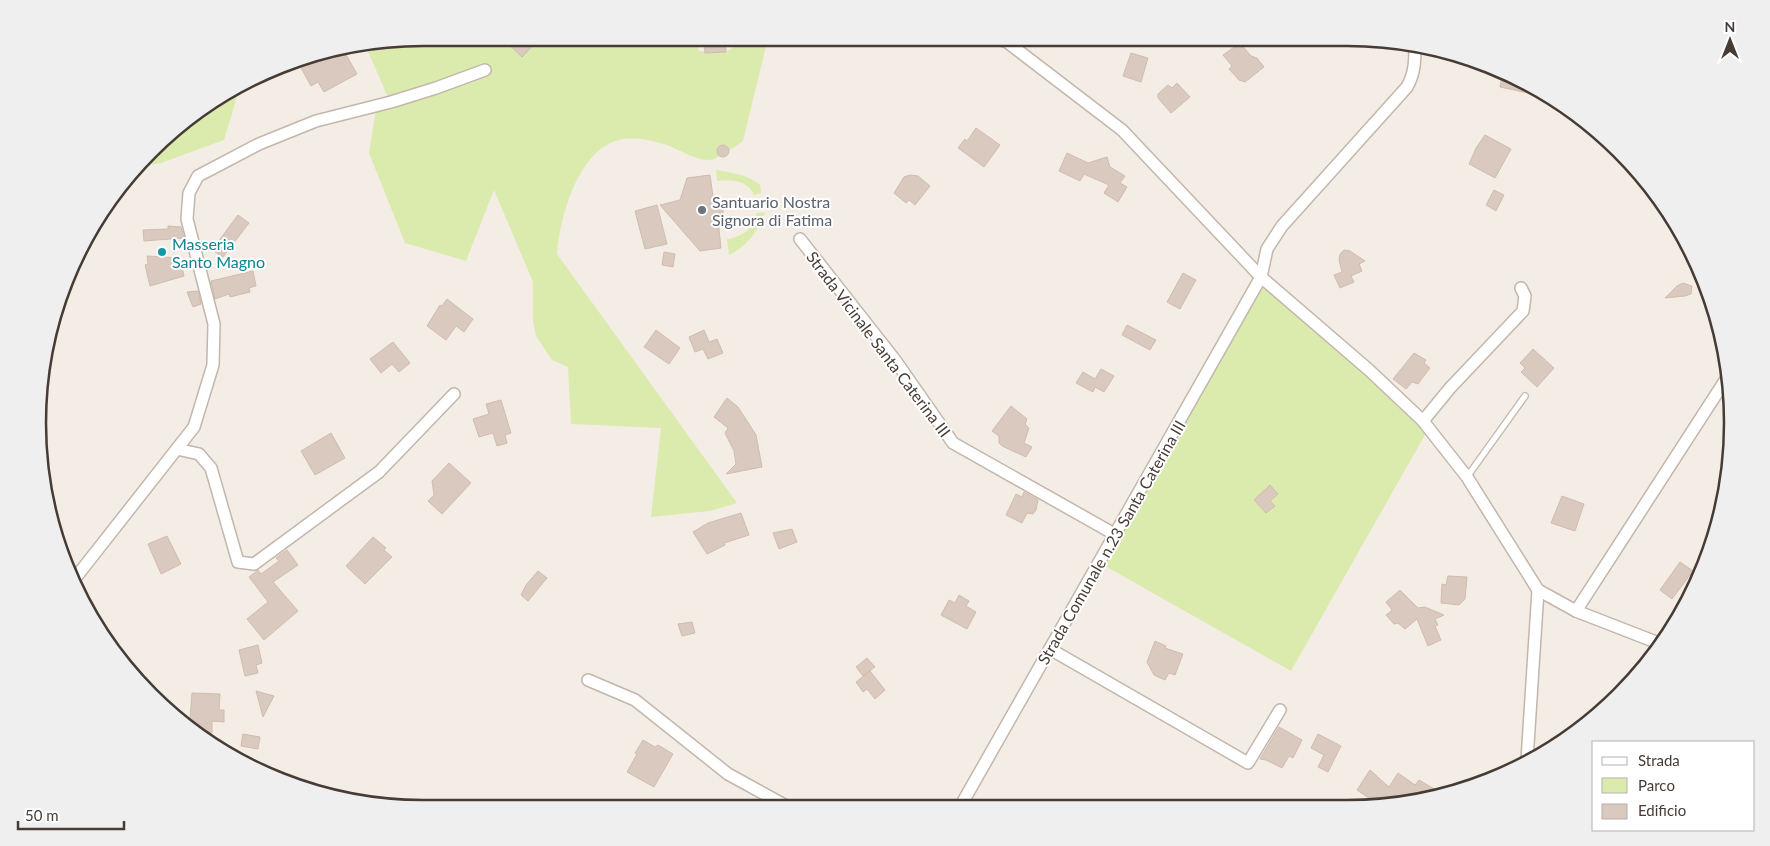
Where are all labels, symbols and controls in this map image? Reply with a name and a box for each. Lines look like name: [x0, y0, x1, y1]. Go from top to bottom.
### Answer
north arrow: [1705, 15, 1755, 65]
text: N: [1725, 18, 1735, 35]
place label: Santuario Nostra Signora di Fatima: [712, 192, 832, 229]
marker: Santuario Nostra Signora di Fatima: [696, 204, 708, 216]
place label: Masseria Santo Magno: [172, 234, 265, 271]
marker: Masseria Santo Magno: [156, 246, 168, 258]
street label: Strada Vicinale Santa Caterina III: [803, 247, 955, 441]
street label: Strada Comunale n.23 Santa Caterina III: [1033, 417, 1189, 667]
legend: [1592, 741, 1755, 831]
text: Strada: [1638, 751, 1680, 769]
text: Parco: [1638, 776, 1675, 794]
scale bar: [18, 798, 124, 830]
text: Edificio: [1638, 801, 1686, 819]
text: 50 m: [25, 806, 59, 824]

